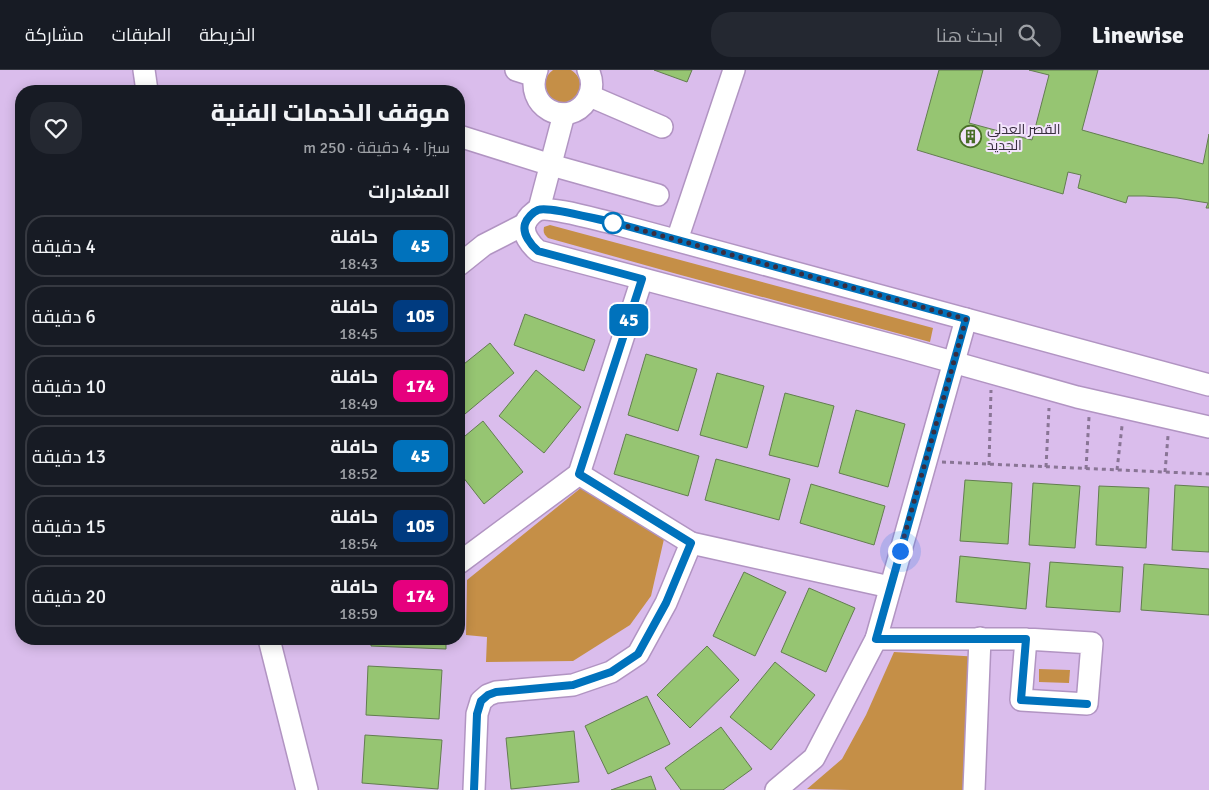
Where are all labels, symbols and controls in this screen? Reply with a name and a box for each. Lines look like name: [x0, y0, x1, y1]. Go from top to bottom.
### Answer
search box: [711, 12, 1061, 57]
text: Linewise: [1091, 20, 1184, 50]
icon: search: [1015, 21, 1043, 49]
text: مشاركة: [25, 24, 84, 46]
text: الطبقات: [112, 24, 171, 46]
text: الخريطة: [199, 24, 256, 46]
text: ابحث هنا: [936, 24, 1003, 48]
text: موقف الخدمات الفنية: [211, 98, 450, 128]
button: heart: [30, 102, 82, 154]
place label: القصر العدلي الجديد: [987, 121, 1061, 154]
building icon: القصر العدلي الجديد: [959, 125, 983, 149]
text: سيرًا · 4 دقيقة · 250 m: [303, 138, 450, 158]
text: المغادرات: [368, 180, 450, 204]
unlabelled marker: [602, 212, 624, 234]
text: حافلة: [330, 225, 378, 249]
text: 4 دقيقة: [32, 235, 96, 259]
text: 45: [411, 235, 430, 257]
text: 18:43: [339, 254, 378, 274]
text: حافلة: [330, 295, 378, 319]
line badge: 45: [606, 304, 652, 336]
text: 6 دقيقة: [32, 305, 96, 329]
text: 105: [406, 305, 435, 327]
text: 45: [619, 309, 639, 331]
text: 18:45: [339, 324, 378, 344]
text: حافلة: [330, 365, 378, 389]
text: 10 دقيقة: [32, 375, 106, 399]
text: 174: [406, 375, 435, 397]
text: 18:49: [339, 394, 378, 414]
text: حافلة: [330, 435, 378, 459]
text: 13 دقيقة: [32, 445, 106, 469]
text: 45: [411, 445, 430, 467]
text: 18:52: [339, 464, 378, 484]
text: حافلة: [330, 505, 378, 529]
text: 15 دقيقة: [32, 515, 106, 539]
text: 105: [406, 515, 435, 537]
text: 18:54: [339, 534, 378, 554]
your location: [888, 539, 913, 564]
text: حافلة: [330, 575, 378, 599]
text: 20 دقيقة: [32, 585, 106, 609]
text: 174: [406, 585, 435, 607]
text: 18:59: [339, 604, 378, 624]

